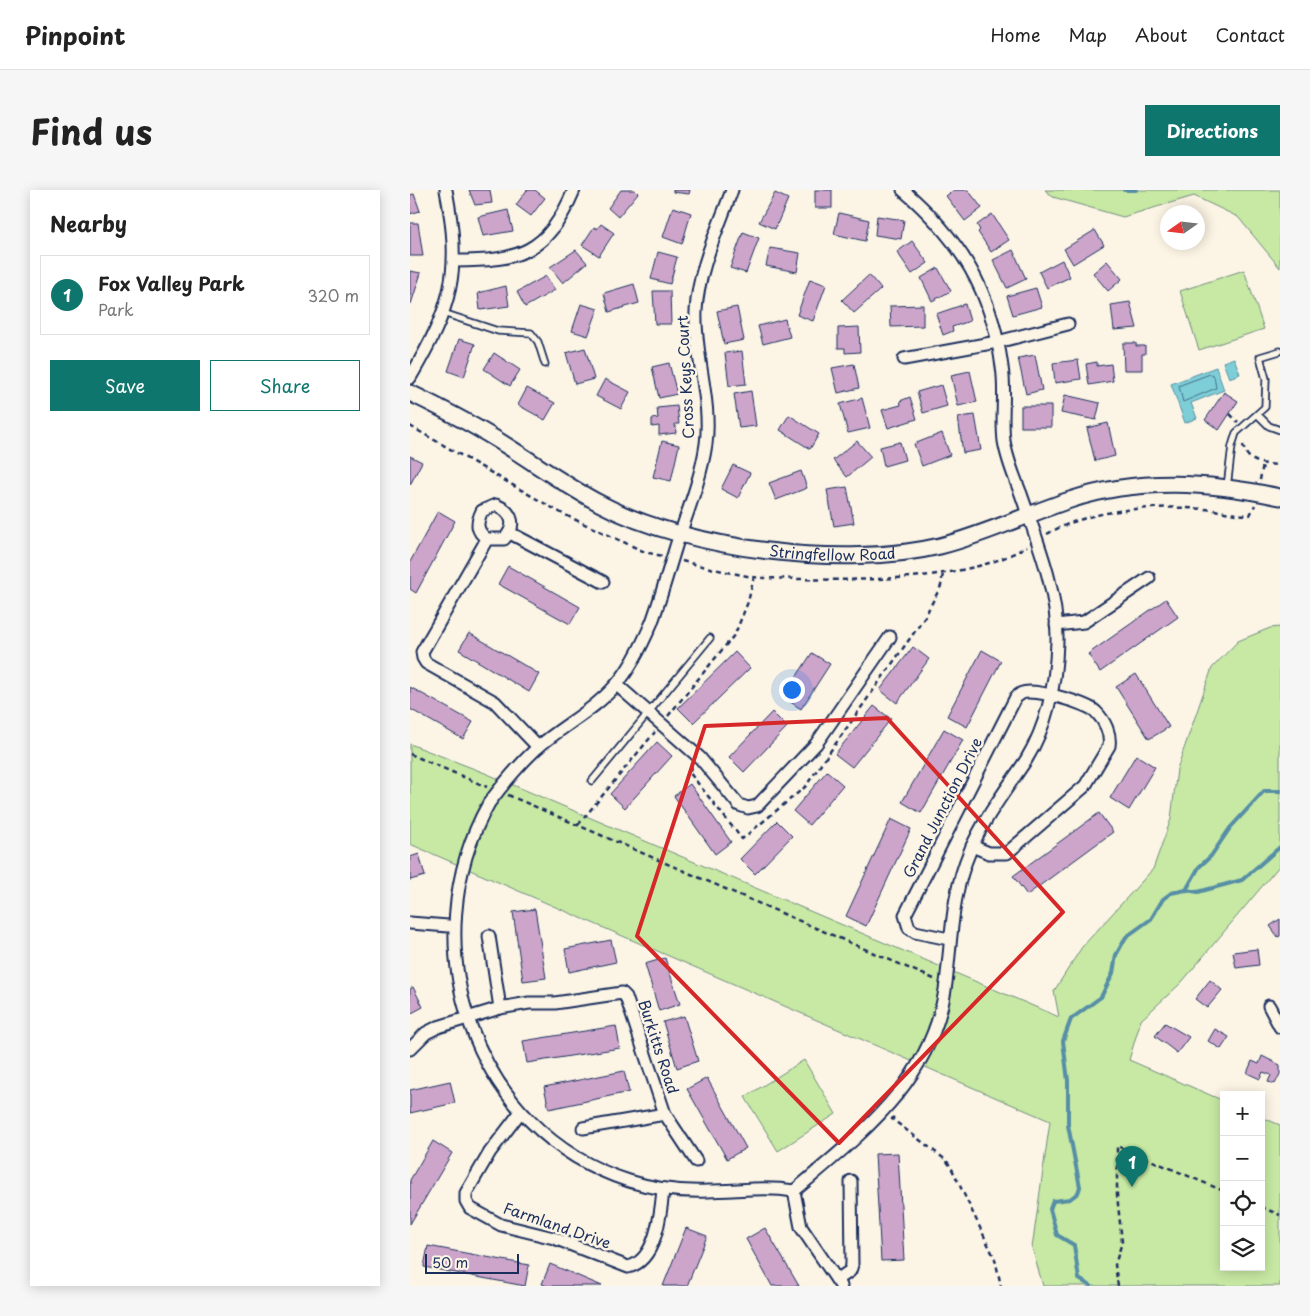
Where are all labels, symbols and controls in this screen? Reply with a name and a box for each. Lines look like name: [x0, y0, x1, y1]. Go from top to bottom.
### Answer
text: Pinpoint: [25, 17, 126, 53]
text: Home: [990, 21, 1040, 48]
text: Map: [1068, 21, 1107, 48]
text: About: [1135, 21, 1187, 48]
text: Contact: [1215, 21, 1285, 48]
text: Find us: [30, 104, 152, 157]
button: Directions: [1145, 105, 1280, 156]
north arrow: [1160, 205, 1205, 250]
text: Nearby: [50, 207, 127, 239]
text: Fox Valley Park: [98, 269, 245, 297]
text: 1: [63, 283, 71, 307]
text: 320 m: [308, 283, 359, 307]
text: Park: [98, 297, 134, 321]
street label: Cross Keys Court: [670, 315, 699, 439]
button: Save: [50, 360, 200, 411]
button: Share: [210, 360, 360, 411]
street label: Stringfellow Road: [768, 538, 897, 566]
your location: [779, 677, 805, 703]
street label: Grand Junction Drive: [896, 733, 987, 882]
street label: Burkitts Road: [633, 996, 686, 1097]
map controls: [1220, 1091, 1265, 1271]
button: +: [1220, 1091, 1265, 1136]
button: −: [1220, 1136, 1265, 1181]
pin: 1: [1116, 1146, 1148, 1187]
button: locate: [1220, 1181, 1265, 1226]
street label: Farmland Drive: [501, 1195, 614, 1254]
button: layers: [1220, 1226, 1265, 1271]
scale bar: [425, 1251, 519, 1274]
text: 50 m: [432, 1252, 468, 1273]

